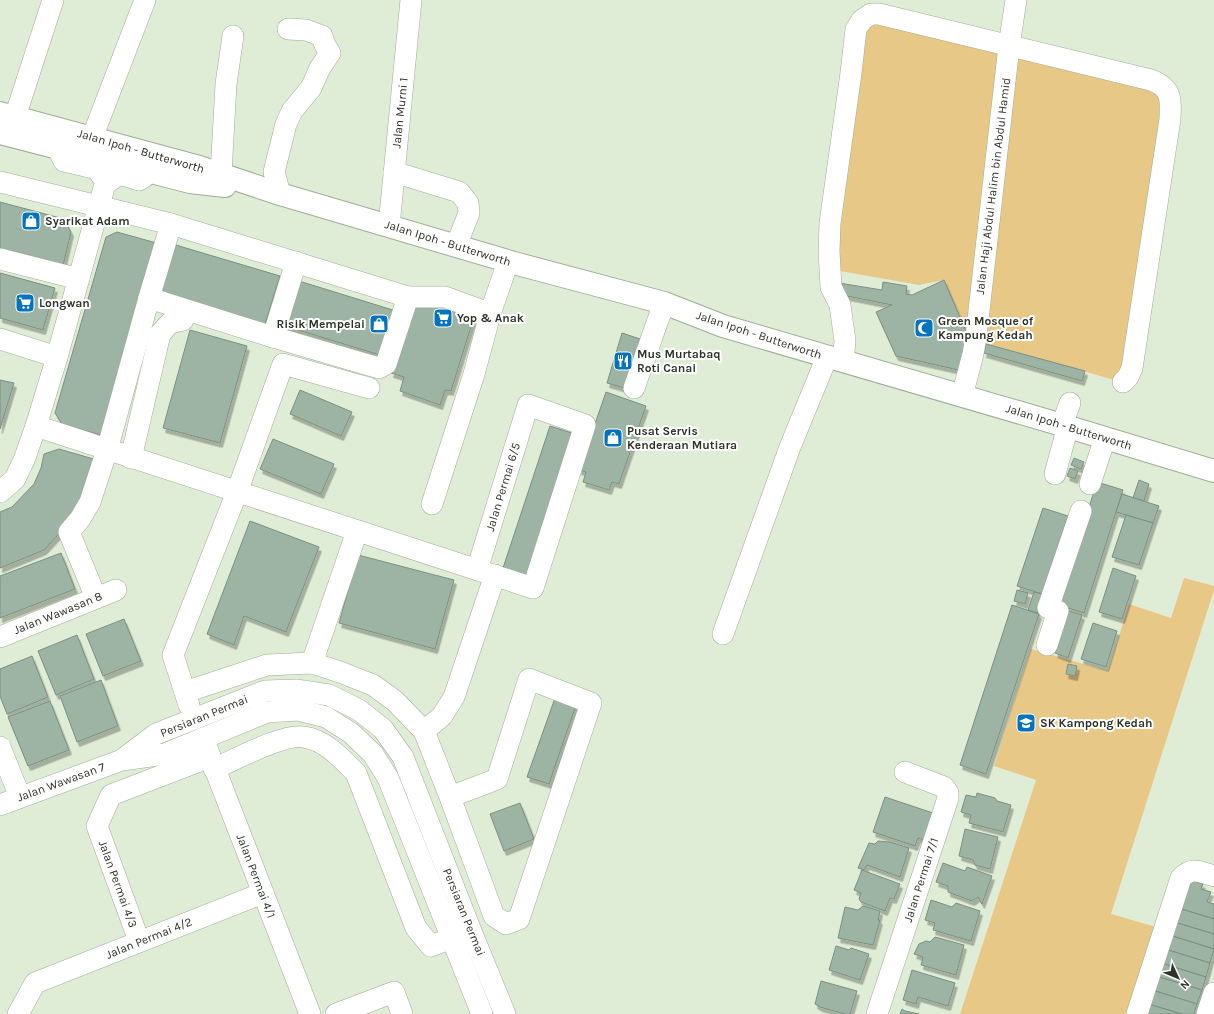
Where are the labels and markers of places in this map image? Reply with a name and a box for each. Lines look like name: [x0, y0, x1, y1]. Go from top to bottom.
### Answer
shop icon: Syarikat Adam: [20, 210, 42, 232]
place label: Syarikat Adam: [45, 214, 130, 228]
supermarket icon: Longwan: [14, 292, 36, 314]
place label: Longwan: [39, 296, 90, 310]
supermarket icon: Yop & Anak: [432, 307, 454, 329]
place label: Yop & Anak: [457, 311, 524, 325]
shop icon: Risik Mempelai: [368, 313, 390, 335]
place label: Green Mosque of Kampung Kedah: [938, 314, 1034, 342]
place label: Risik Mempelai: [276, 317, 365, 331]
mosque icon: Green Mosque of Kampung Kedah: [913, 317, 935, 339]
place label: Mus Murtabaq Roti Canai: [637, 347, 721, 375]
restaurant icon: Mus Murtabaq Roti Canai: [612, 350, 634, 372]
place label: Pusat Servis Kenderaan Mutiara: [627, 424, 737, 452]
shop icon: Pusat Servis Kenderaan Mutiara: [602, 427, 624, 449]
school or university icon: SK Kampong Kedah: [1015, 712, 1037, 734]
place label: SK Kampong Kedah: [1040, 716, 1152, 730]

